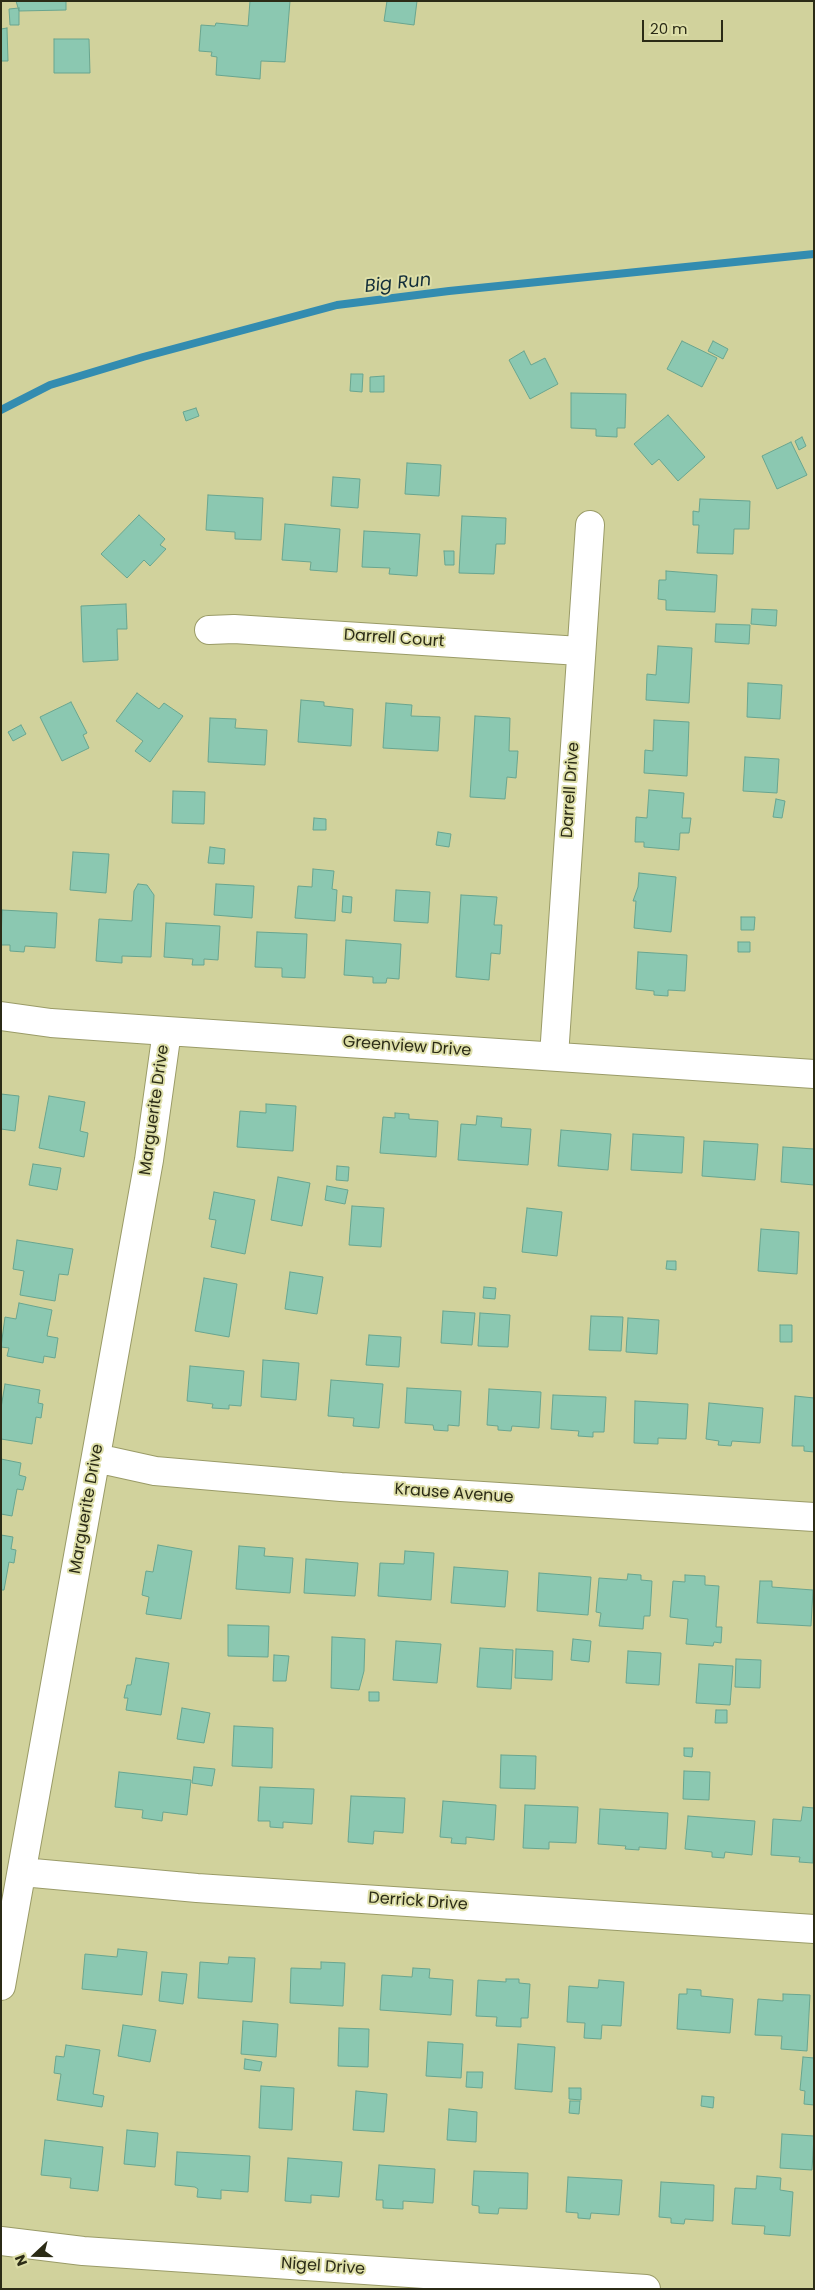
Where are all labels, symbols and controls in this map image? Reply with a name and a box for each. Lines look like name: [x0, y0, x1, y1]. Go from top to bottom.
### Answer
scale bar: [645, 10, 726, 42]
text: 20 m: [650, 18, 688, 39]
water label: Big Run: [364, 270, 432, 298]
street label: Darrell Court: [343, 626, 445, 652]
street label: Darrell Drive: [558, 741, 584, 839]
street label: Greenview Drive: [342, 1033, 472, 1061]
street label: Marguerite Drive: [136, 1044, 174, 1176]
street label: Marguerite Drive: [66, 1443, 108, 1575]
street label: Krause Avenue: [394, 1480, 514, 1508]
street label: Derrick Drive: [368, 1889, 468, 1915]
north arrow: [10, 2230, 60, 2280]
text: N: [10, 2252, 32, 2269]
street label: Nigel Drive: [280, 2254, 366, 2280]

